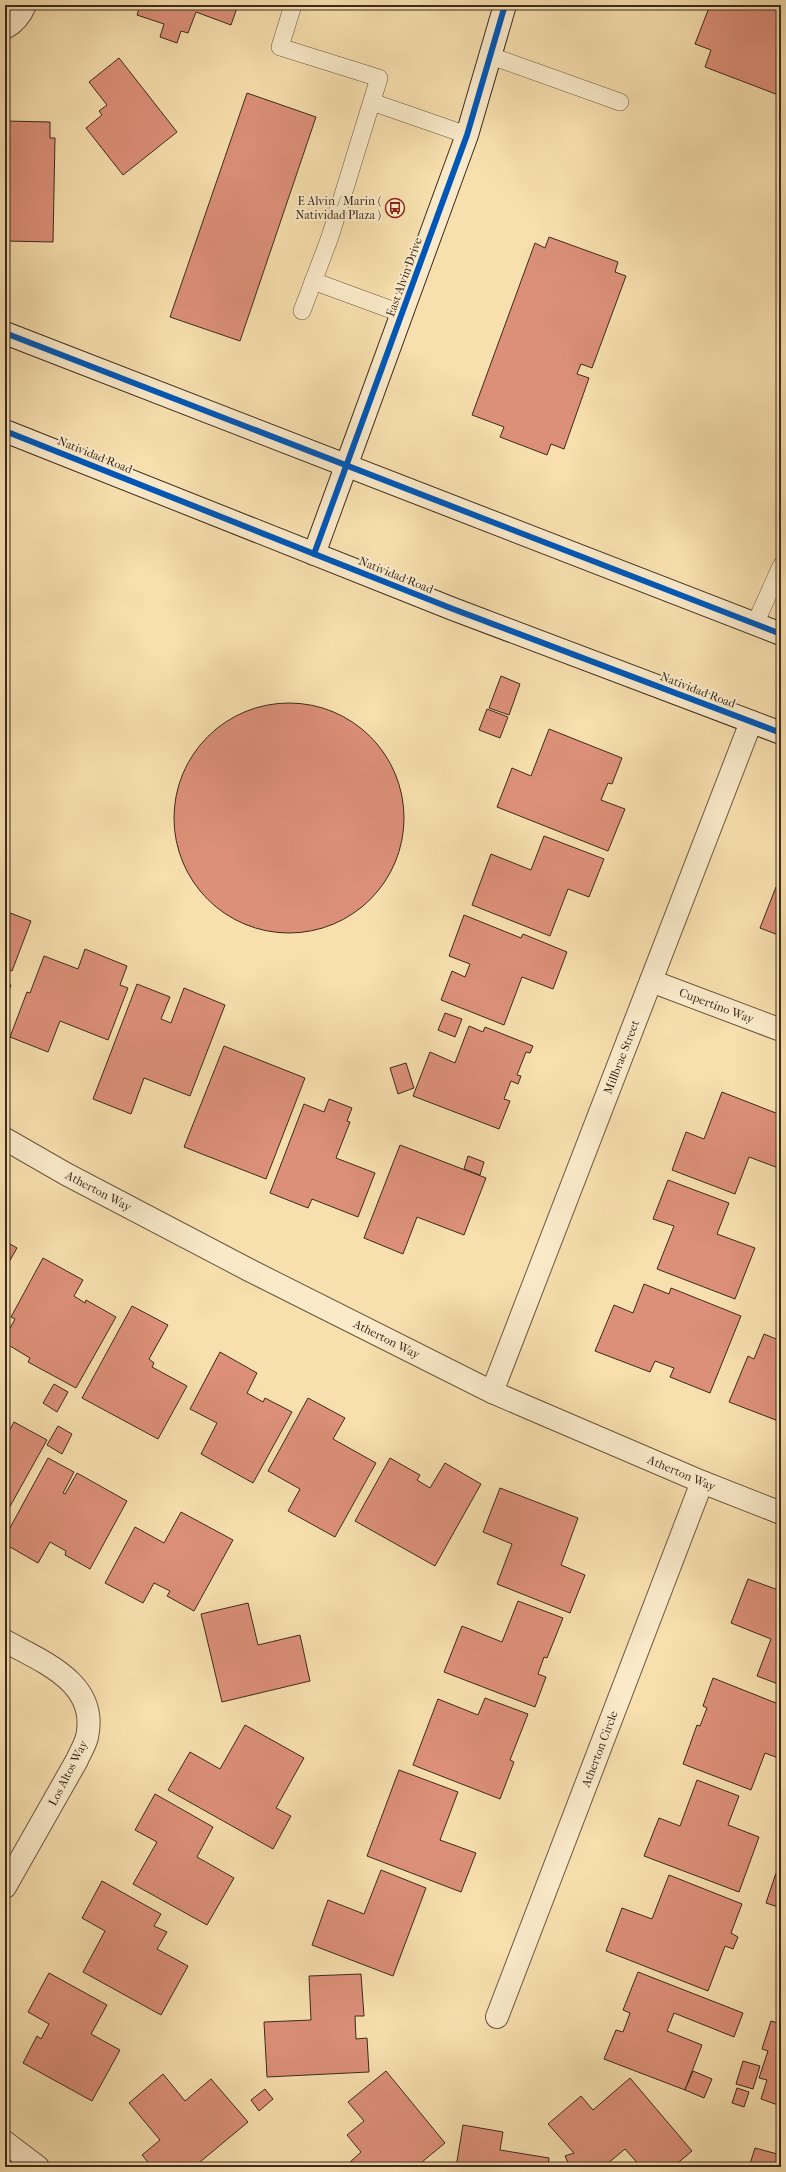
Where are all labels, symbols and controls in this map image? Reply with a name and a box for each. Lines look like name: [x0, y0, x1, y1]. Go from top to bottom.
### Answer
place label: E Alvin / Marin ( Natividad Plaza ): [295, 194, 382, 222]
bus stop icon: E Alvin / Marin ( Natividad Plaza ): [384, 197, 406, 219]
street label: East Alvin Drive: [383, 235, 425, 319]
street label: Natividad Road: [56, 434, 135, 477]
street label: Natividad Road: [357, 554, 436, 597]
street label: Natividad Road: [658, 669, 738, 711]
street label: Cupertino Way: [677, 985, 756, 1026]
street label: Millbrae Street: [601, 1017, 642, 1096]
street label: Atherton Way: [62, 1168, 134, 1214]
street label: Atherton Way: [350, 1316, 423, 1362]
street label: Atherton Way: [645, 1452, 718, 1494]
street label: Atherton Circle: [578, 1709, 621, 1790]
street label: Los Altos Way: [46, 1737, 91, 1808]

